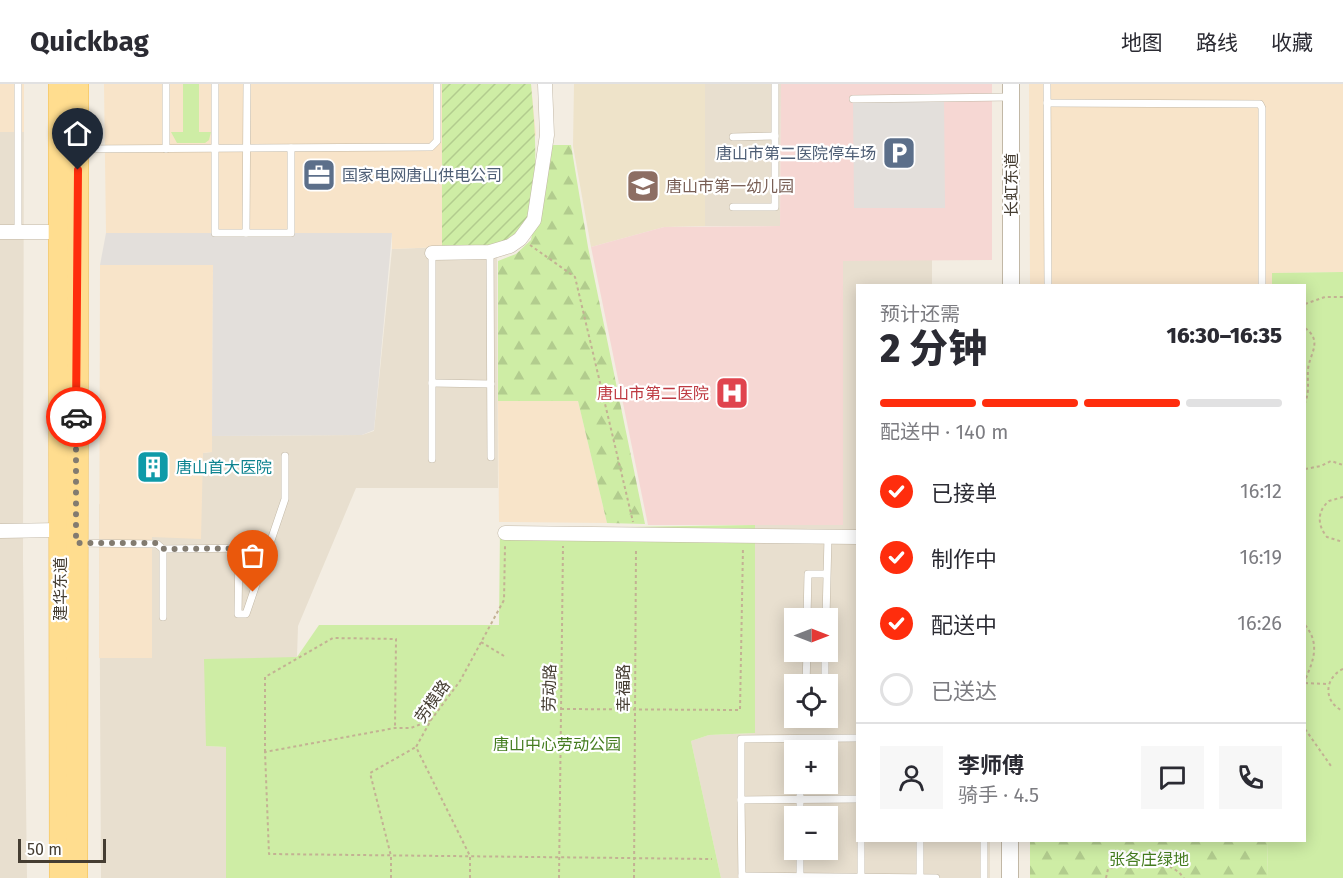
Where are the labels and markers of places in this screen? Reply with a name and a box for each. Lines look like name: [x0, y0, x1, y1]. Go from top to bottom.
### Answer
pin: [52, 108, 103, 170]
parking icon: 唐山市第二医院停车场: [881, 135, 917, 171]
place label: 唐山市第二医院停车场: [716, 144, 876, 163]
office icon: 国家电网唐山供电公司: [301, 157, 337, 193]
place label: 国家电网唐山供电公司: [342, 166, 502, 185]
school or university icon: 唐山市第一幼儿园: [625, 168, 661, 204]
place label: 唐山市第一幼儿园: [666, 177, 794, 196]
hospital icon: 唐山市第二医院: [714, 375, 750, 411]
place label: 唐山市第二医院: [597, 384, 709, 403]
building icon: 唐山首大医院: [135, 449, 171, 485]
place label: 唐山首大医院: [176, 458, 272, 477]
pin: [227, 530, 278, 592]

